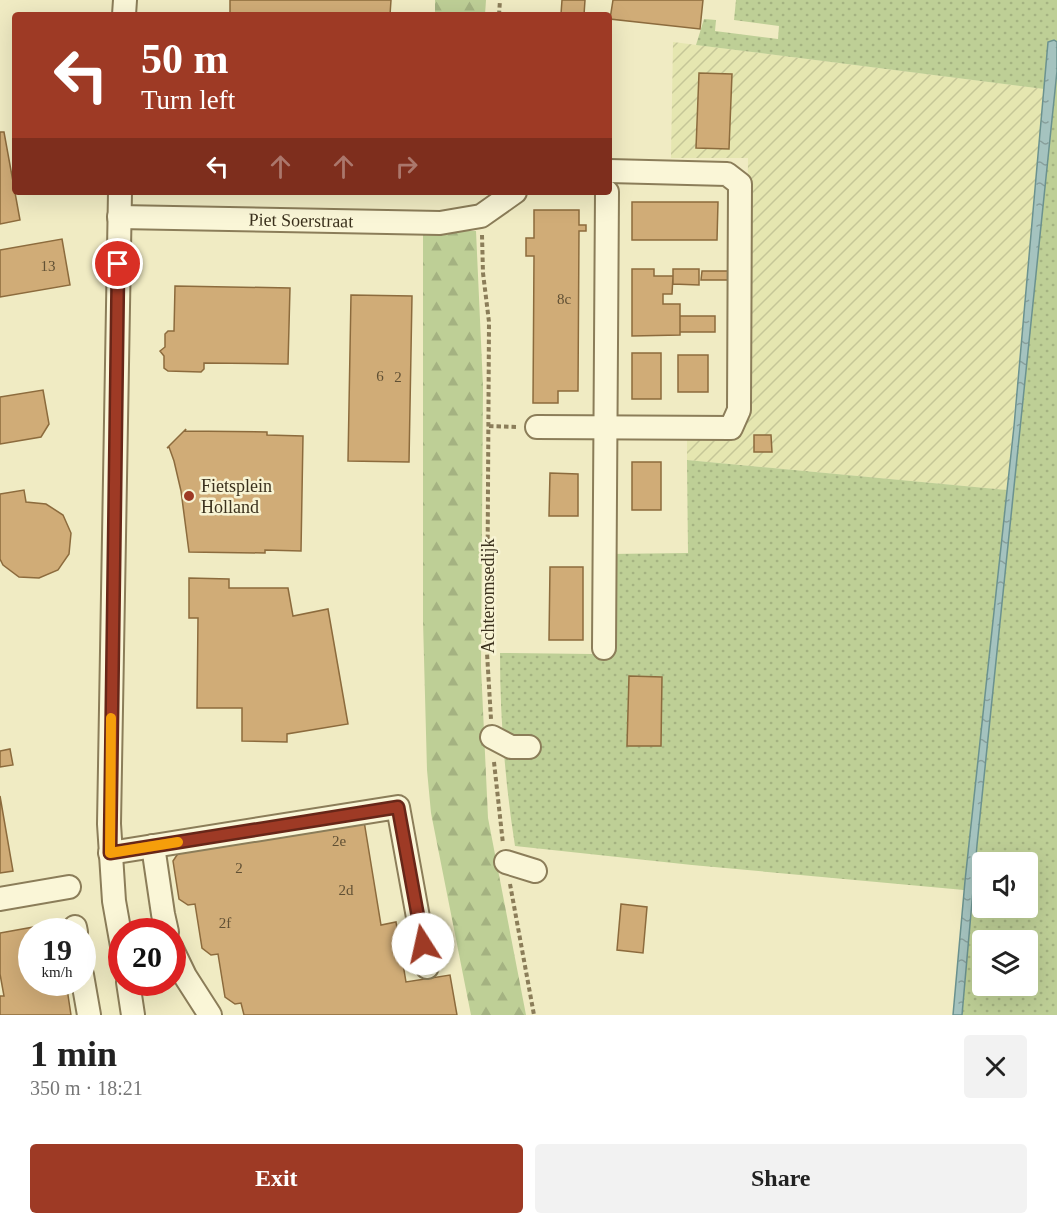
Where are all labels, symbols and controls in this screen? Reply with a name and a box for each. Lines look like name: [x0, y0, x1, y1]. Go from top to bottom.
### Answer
icon: left: [42, 36, 120, 114]
text: 50 m: [141, 36, 229, 82]
text: Turn left: [141, 85, 235, 115]
icon: left: [201, 150, 234, 183]
icon: ahead: [264, 150, 297, 183]
icon: ahead: [327, 150, 360, 183]
icon: right: [390, 150, 423, 183]
street label: Piet Soerstraat: [248, 209, 353, 231]
pin: [92, 238, 143, 289]
icon: arrive: [101, 247, 134, 280]
house number: 13: [41, 258, 56, 274]
house number: 8c: [557, 291, 571, 307]
house number: 6: [376, 368, 384, 384]
house number: 2: [394, 369, 402, 385]
place label: Fietsplein Holland: [201, 476, 272, 517]
marker: Fietsplein Holland: [182, 489, 196, 503]
street label: Achteromsedijk: [478, 539, 498, 653]
house number: 2e: [332, 833, 346, 849]
map controls: [972, 852, 1038, 996]
button: sound: [972, 852, 1038, 918]
house number: 2: [235, 860, 243, 876]
house number: 2d: [339, 882, 354, 898]
position arrow: [391, 912, 455, 976]
house number: 2f: [219, 915, 231, 931]
speed limit sign: 20: [108, 918, 186, 996]
button: layers: [972, 930, 1038, 996]
text: 19: [42, 933, 72, 966]
text: km/h: [42, 964, 72, 980]
text: 1 min: [30, 1034, 117, 1074]
button: close: [964, 1035, 1027, 1098]
text: 350 m · 18:21: [30, 1077, 143, 1099]
button: Exit: [30, 1144, 523, 1213]
button: Share: [535, 1144, 1027, 1213]

